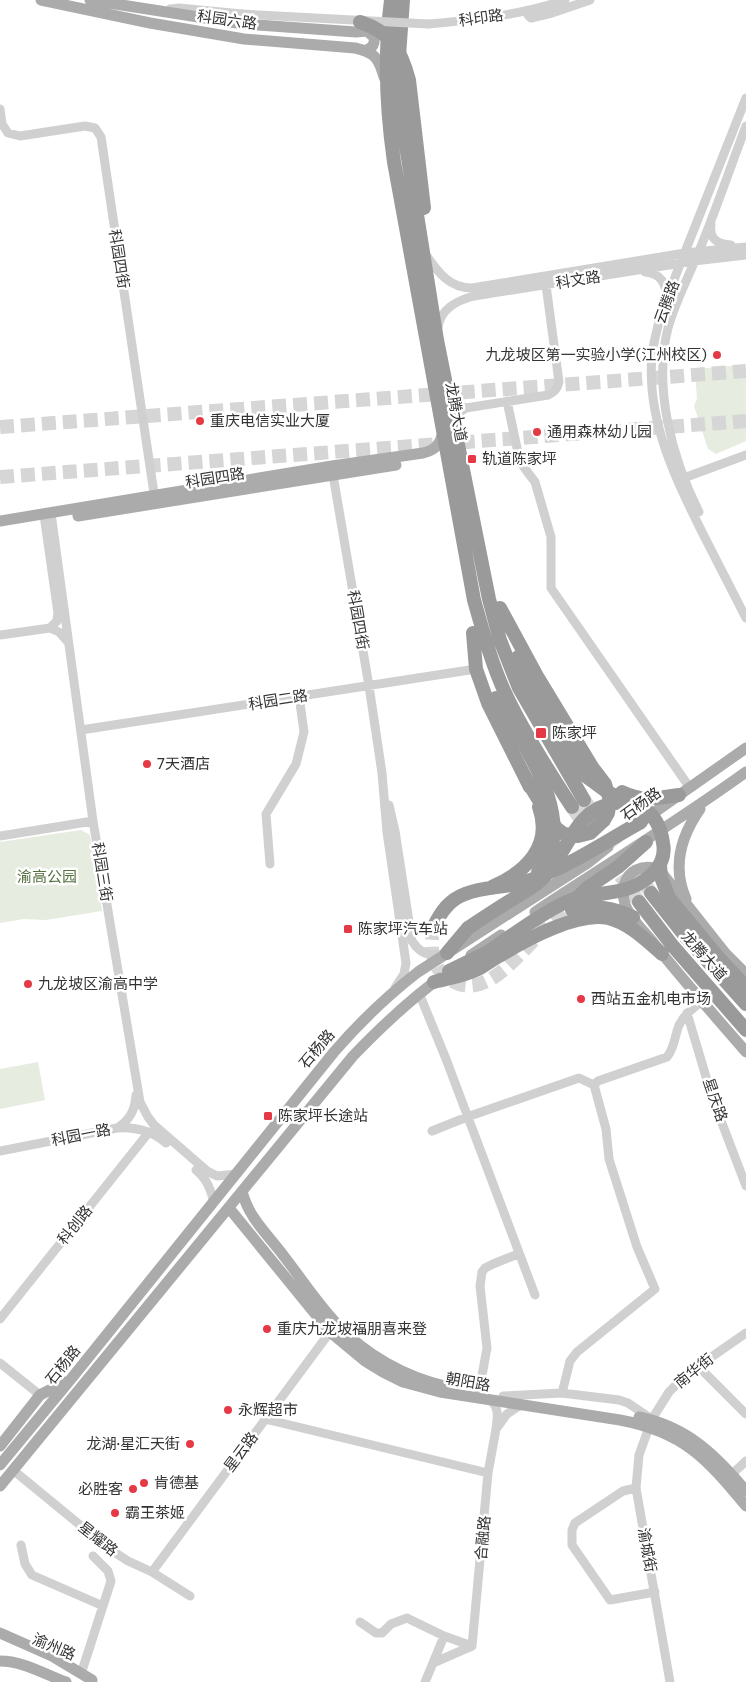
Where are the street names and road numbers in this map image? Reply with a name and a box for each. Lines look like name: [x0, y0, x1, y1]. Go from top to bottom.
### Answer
street label: 科印路: [457, 5, 504, 29]
street label: 科园六路: [196, 6, 258, 32]
street label: 科园四街: [106, 228, 134, 290]
street label: 科文路: [554, 267, 601, 291]
street label: 云腾路: [650, 277, 682, 326]
street label: 龙腾大道: [443, 381, 471, 443]
street label: 科园四路: [184, 463, 246, 491]
street label: 科园四街: [345, 589, 373, 651]
street label: 科园二路: [247, 685, 309, 713]
street label: 石杨路: [617, 783, 664, 824]
street label: 科园三街: [89, 841, 117, 903]
street label: 龙腾大道: [678, 927, 731, 984]
street label: 石杨路: [295, 1025, 338, 1071]
street label: 星庆路: [700, 1075, 732, 1124]
street label: 科园一路: [50, 1119, 112, 1149]
street label: 科创路: [53, 1201, 95, 1248]
street label: 石杨路: [41, 1341, 83, 1388]
street label: 南华街: [670, 1349, 717, 1391]
street label: 朝阳路: [444, 1368, 492, 1394]
street label: 星云路: [219, 1428, 261, 1475]
street label: 合融路: [471, 1515, 493, 1561]
street label: 星耀路: [75, 1517, 122, 1559]
street label: 渝城街: [635, 1526, 661, 1574]
street label: 渝州路: [30, 1629, 79, 1663]

